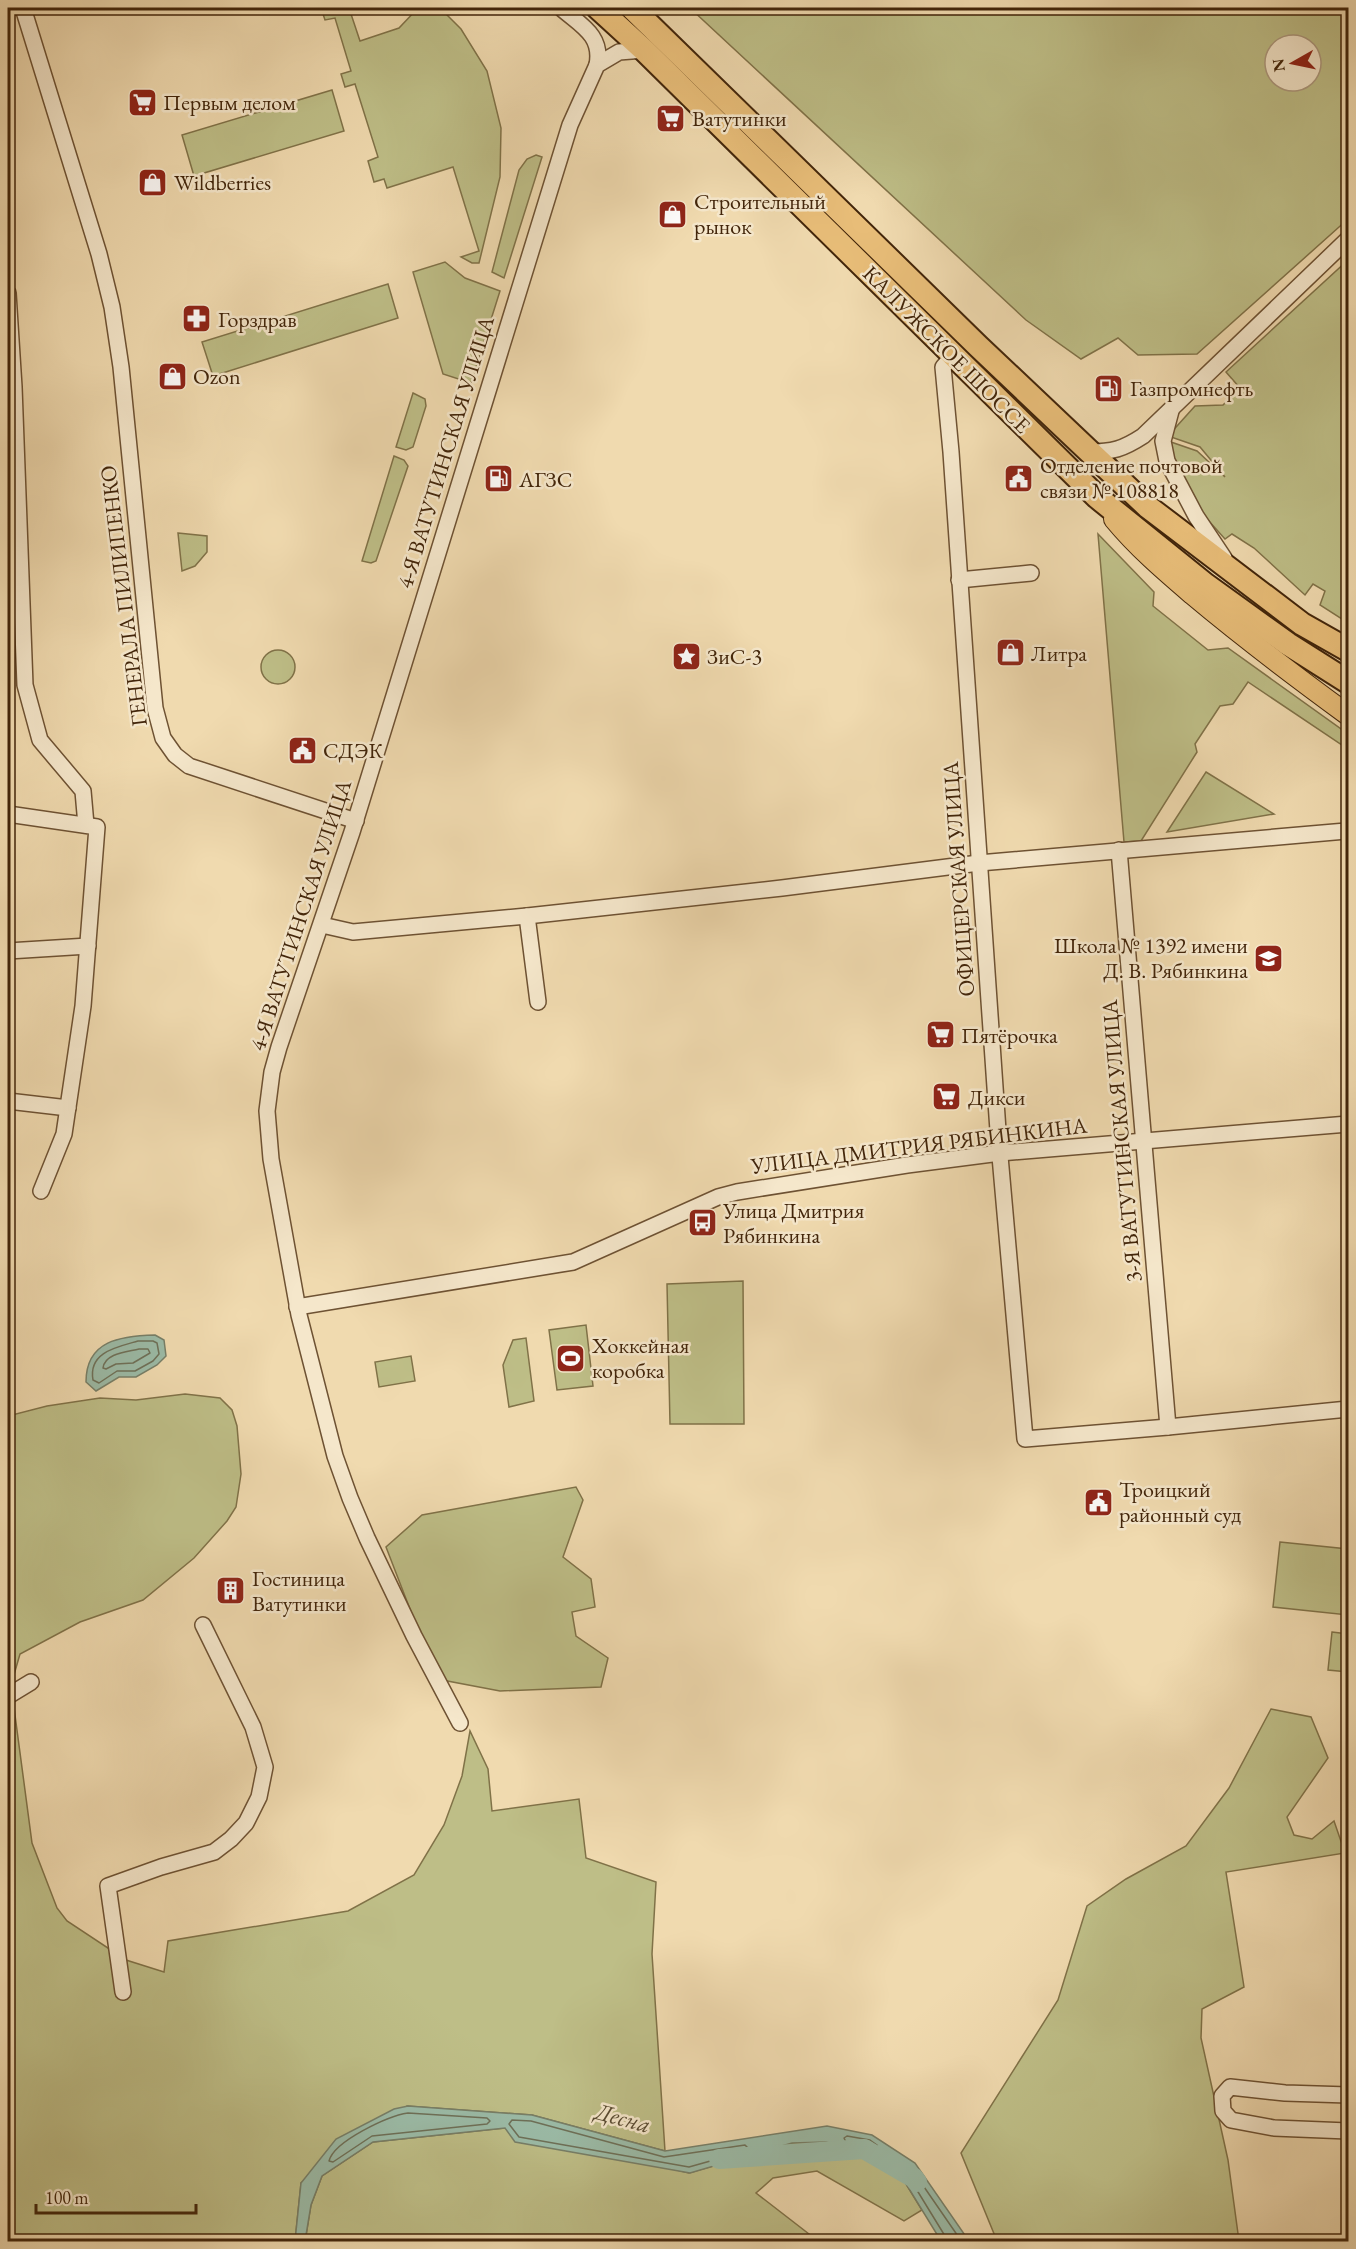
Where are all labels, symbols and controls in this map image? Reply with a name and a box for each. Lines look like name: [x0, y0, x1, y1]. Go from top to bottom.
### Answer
north arrow: [1263, 33, 1323, 93]
text: N: [1267, 57, 1290, 73]
supermarket icon: Первым делом: [126, 86, 158, 118]
place label: Первым делом: [163, 88, 296, 117]
supermarket icon: Ватутинки: [655, 102, 687, 134]
place label: Ватутинки: [692, 104, 787, 133]
shop icon: Wildberries: [137, 166, 169, 198]
place label: Wildberries: [174, 168, 271, 197]
place label: Строительный рынок: [694, 187, 826, 241]
shop icon: Строительный рынок: [657, 198, 689, 230]
street label: КАЛУЖСКОЕ ШОССЕ: [856, 259, 1037, 440]
pharmacy icon: Горздрав: [181, 303, 213, 335]
place label: Горздрав: [218, 305, 297, 334]
street label: 4-Я ВАТУТИНСКАЯ УЛИЦА: [390, 312, 501, 592]
shop icon: Ozon: [156, 360, 188, 392]
place label: Ozon: [193, 362, 241, 391]
fuel station icon: Газпромнефть: [1093, 372, 1125, 404]
place label: Газпромнефть: [1130, 374, 1254, 403]
place label: Отделение почтовой связи № 108818: [1040, 451, 1223, 505]
public building icon: Отделение почтовой связи № 108818: [1003, 462, 1035, 494]
fuel station icon: АГЗС: [482, 463, 514, 495]
street label: ГЕНЕРАЛА ПИЛИПЕНКО: [93, 464, 154, 728]
place label: АГЗС: [518, 465, 572, 494]
shop icon: Литра: [994, 637, 1026, 669]
place label: Литра: [1031, 639, 1087, 668]
place icon: ЗиС-3: [670, 640, 702, 672]
place label: ЗиС-3: [707, 642, 762, 671]
public building icon: СДЭК: [286, 734, 318, 766]
place label: СДЭК: [323, 736, 383, 765]
street label: ОФИЦЕРСКАЯ УЛИЦА: [936, 760, 981, 997]
street label: 4-Я ВАТУТИНСКАЯ УЛИЦА: [243, 775, 358, 1054]
place label: Школа № 1392 имени Д. В. Рябинкина: [1054, 931, 1248, 985]
school or university icon: Школа № 1392 имени Д. В. Рябинкина: [1253, 942, 1285, 974]
street label: 3-Я ВАТУТИНСКАЯ УЛИЦА: [1095, 998, 1148, 1283]
supermarket icon: Пятёрочка: [924, 1019, 956, 1051]
place label: Пятёрочка: [961, 1021, 1058, 1050]
supermarket icon: Дикси: [931, 1081, 963, 1113]
place label: Дикси: [968, 1083, 1026, 1112]
street label: УЛИЦА ДМИТРИЯ РЯБИНКИНА: [748, 1110, 1090, 1181]
place label: Улица Дмитрия Рябинкина: [722, 1196, 864, 1250]
bus stop icon: Улица Дмитрия Рябинкина: [686, 1207, 718, 1239]
place label: Хоккейная коробка: [591, 1331, 689, 1385]
sports icon: Хоккейная коробка: [555, 1342, 587, 1374]
place label: Троицкий районный суд: [1119, 1475, 1241, 1529]
public building icon: Троицкий районный суд: [1082, 1486, 1114, 1518]
place label: Гостиница Ватутинки: [252, 1564, 347, 1618]
building icon: Гостиница Ватутинки: [215, 1575, 247, 1607]
water label: Десна: [590, 2095, 654, 2140]
scale bar: [36, 2177, 196, 2215]
text: 100 m: [45, 2186, 89, 2209]

